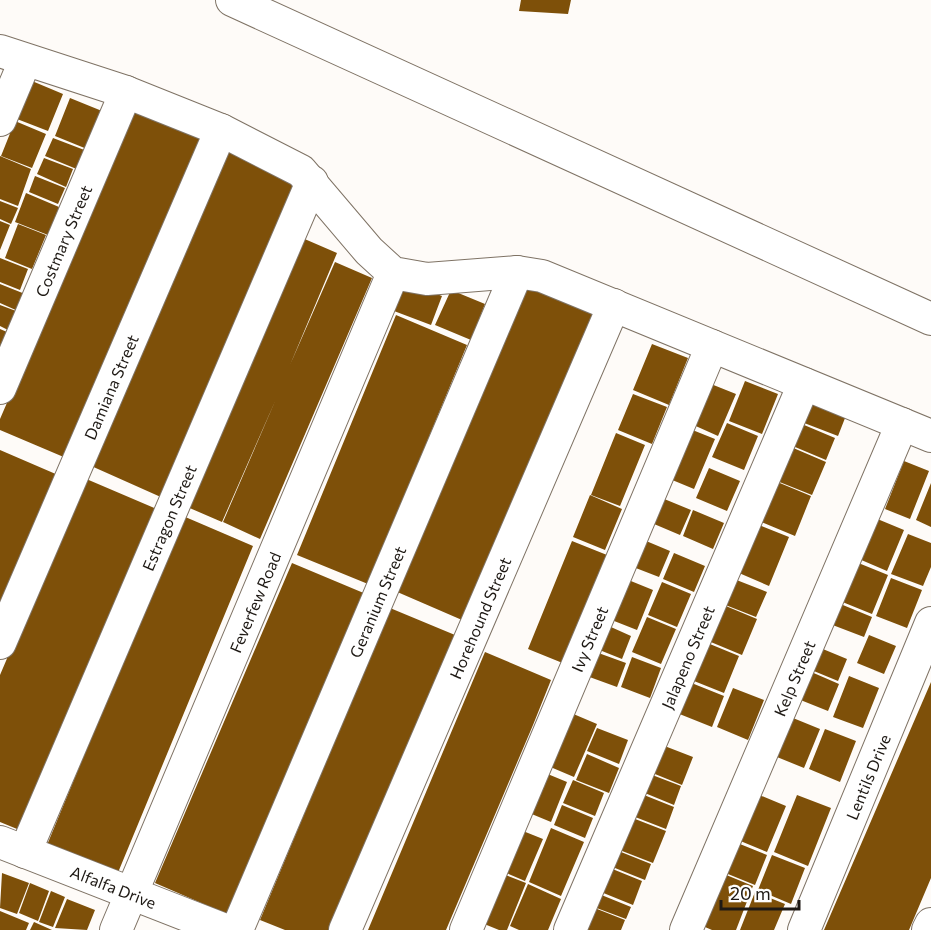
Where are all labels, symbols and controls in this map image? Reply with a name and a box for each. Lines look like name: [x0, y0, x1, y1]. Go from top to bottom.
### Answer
street label: Costmary Street: [31, 182, 95, 300]
street label: Damiana Street: [79, 331, 142, 442]
street label: Estragon Street: [137, 461, 200, 573]
street label: Geranium Street: [345, 542, 409, 660]
street label: Feverfew Road: [225, 549, 284, 655]
street label: Horehound Street: [445, 554, 514, 681]
street label: Jalapeno Street: [657, 602, 718, 712]
street label: Ivy Street: [566, 603, 611, 674]
street label: Kelp Street: [769, 637, 818, 719]
street label: Lentils Drive: [841, 731, 894, 822]
street label: Alfalfa Drive: [68, 861, 159, 912]
scale bar: [721, 873, 799, 911]
text: 20 m: [730, 882, 771, 904]

